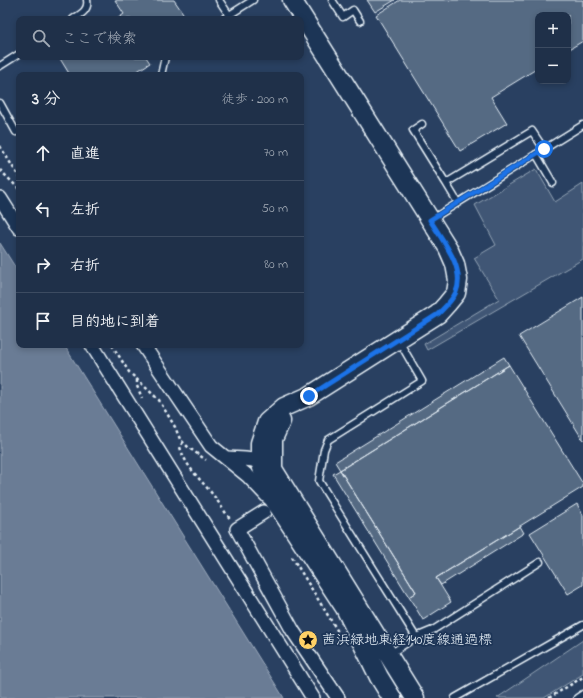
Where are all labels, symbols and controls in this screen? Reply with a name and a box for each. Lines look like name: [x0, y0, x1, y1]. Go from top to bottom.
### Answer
map controls: [535, 12, 571, 84]
button: +: [535, 12, 571, 48]
search box: [16, 16, 304, 60]
icon: search: [30, 27, 52, 49]
text: ここで検索: [62, 28, 137, 50]
button: −: [535, 48, 571, 84]
text: 3 分: [32, 87, 60, 112]
text: 徒歩 · 200 m: [222, 90, 288, 109]
route start: [535, 140, 553, 158]
icon: ahead: [32, 142, 54, 164]
text: 直進: [70, 143, 100, 165]
text: 70 m: [264, 143, 288, 162]
icon: left: [32, 198, 54, 220]
text: 左折: [70, 199, 100, 221]
text: 50 m: [262, 199, 288, 218]
icon: right: [32, 254, 54, 276]
text: 右折: [70, 255, 100, 277]
text: 80 m: [264, 255, 288, 274]
icon: arrive: [32, 310, 54, 332]
text: 目的地に到着: [70, 311, 160, 333]
route end: [300, 387, 318, 405]
place icon: 茜浜緑地東経140度線通過標: [297, 629, 319, 651]
place label: 茜浜緑地東経140度線通過標: [322, 630, 492, 651]

